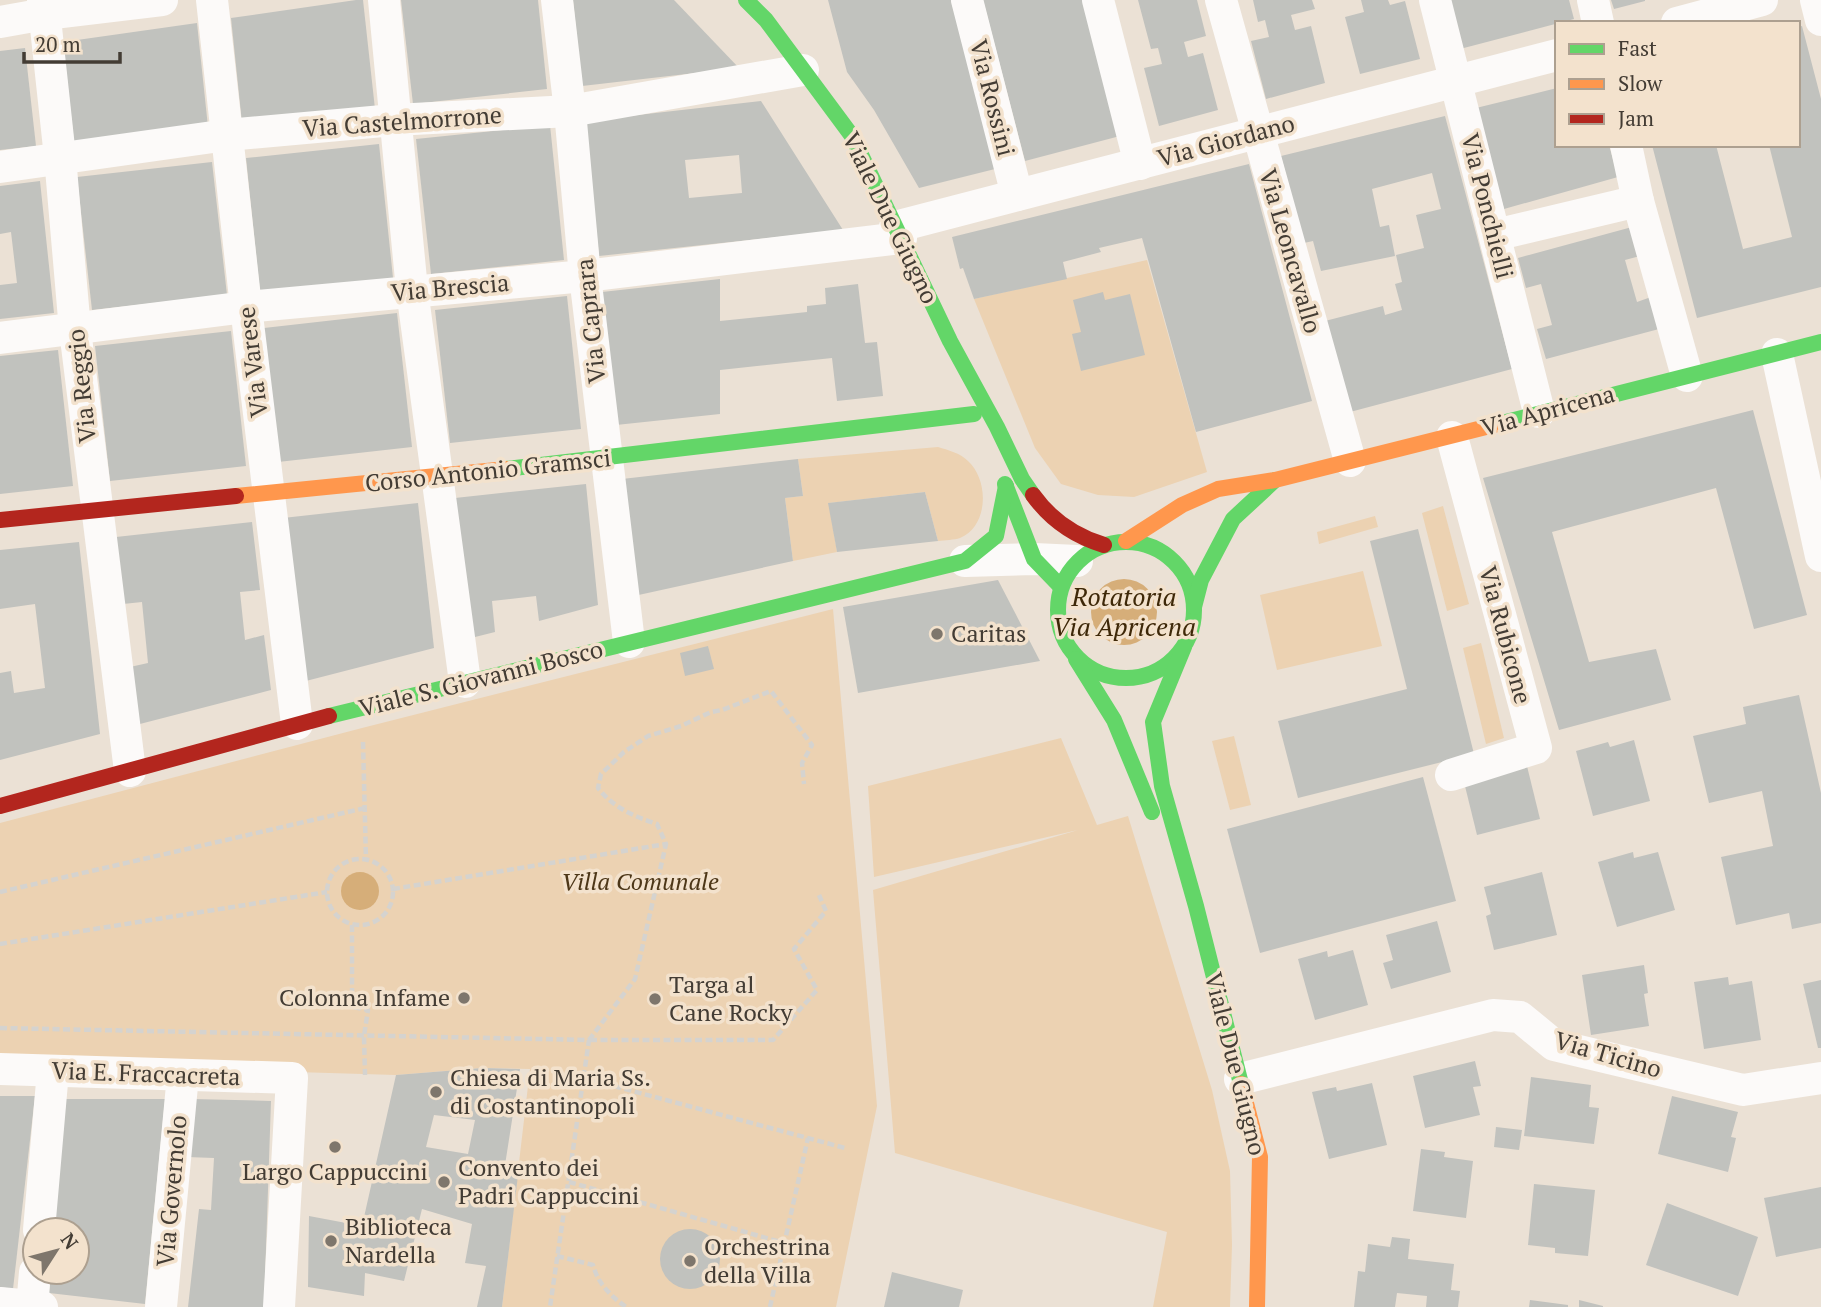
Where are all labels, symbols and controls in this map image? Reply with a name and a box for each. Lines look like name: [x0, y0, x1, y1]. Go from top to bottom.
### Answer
scale bar: [24, 21, 121, 65]
legend: [1555, 21, 1800, 147]
text: 20 m: [35, 30, 81, 58]
text: Fast: [1618, 34, 1657, 62]
street label: Via Rossini: [963, 36, 1023, 159]
text: Slow: [1618, 69, 1663, 97]
street label: Via Castelmorrone: [301, 98, 503, 144]
text: Jam: [1618, 104, 1654, 132]
street label: Via Giordano: [1154, 106, 1298, 174]
street label: Viale Due Giugno: [835, 126, 946, 309]
street label: Via Ponchielli: [1454, 130, 1522, 282]
street label: Via Leoncavallo: [1252, 165, 1330, 337]
street label: Via Caprara: [568, 257, 612, 385]
street label: Via Brescia: [389, 266, 510, 308]
street label: Via Varese: [229, 305, 275, 419]
street label: Via Reggio: [59, 328, 103, 445]
street label: Via Apricena: [1478, 377, 1618, 443]
street label: Corso Antonio Gramsci: [363, 441, 612, 499]
street label: Via Rubicone: [1472, 562, 1540, 707]
water label: Rotatoria Via Apricena: [1052, 579, 1196, 643]
place label: Caritas: [951, 617, 1026, 649]
marker: Caritas: [929, 626, 945, 642]
street label: Viale S. Giovanni Bosco: [356, 632, 606, 724]
park label: Villa Comunale: [561, 865, 719, 897]
place label: Targa al Cane Rocky: [669, 968, 793, 1028]
street label: Viale Due Giugno: [1198, 969, 1274, 1158]
place label: Colonna Infame: [279, 981, 450, 1013]
marker: Colonna Infame: [456, 990, 472, 1006]
marker: Targa al Cane Rocky: [647, 991, 663, 1007]
street label: Via Ticino: [1551, 1024, 1665, 1085]
street label: Via E. Fraccacreta: [51, 1054, 241, 1092]
place label: Chiesa di Maria Ss. di Costantinopoli: [450, 1061, 651, 1121]
marker: Chiesa di Maria Ss. di Costantinopoli: [428, 1084, 444, 1100]
street label: Via Governolo: [148, 1114, 194, 1268]
marker: Largo Cappuccini: [327, 1139, 343, 1155]
place label: Convento dei Padri Cappuccini: [458, 1151, 639, 1211]
place label: Largo Cappuccini: [242, 1155, 428, 1187]
marker: Convento dei Padri Cappuccini: [436, 1174, 452, 1190]
place label: Biblioteca Nardella: [345, 1210, 452, 1270]
north arrow: [21, 1216, 91, 1286]
text: N: [56, 1228, 85, 1254]
place label: Orchestrina della Villa: [704, 1230, 830, 1290]
marker: Biblioteca Nardella: [323, 1233, 339, 1249]
marker: Orchestrina della Villa: [682, 1253, 698, 1269]

